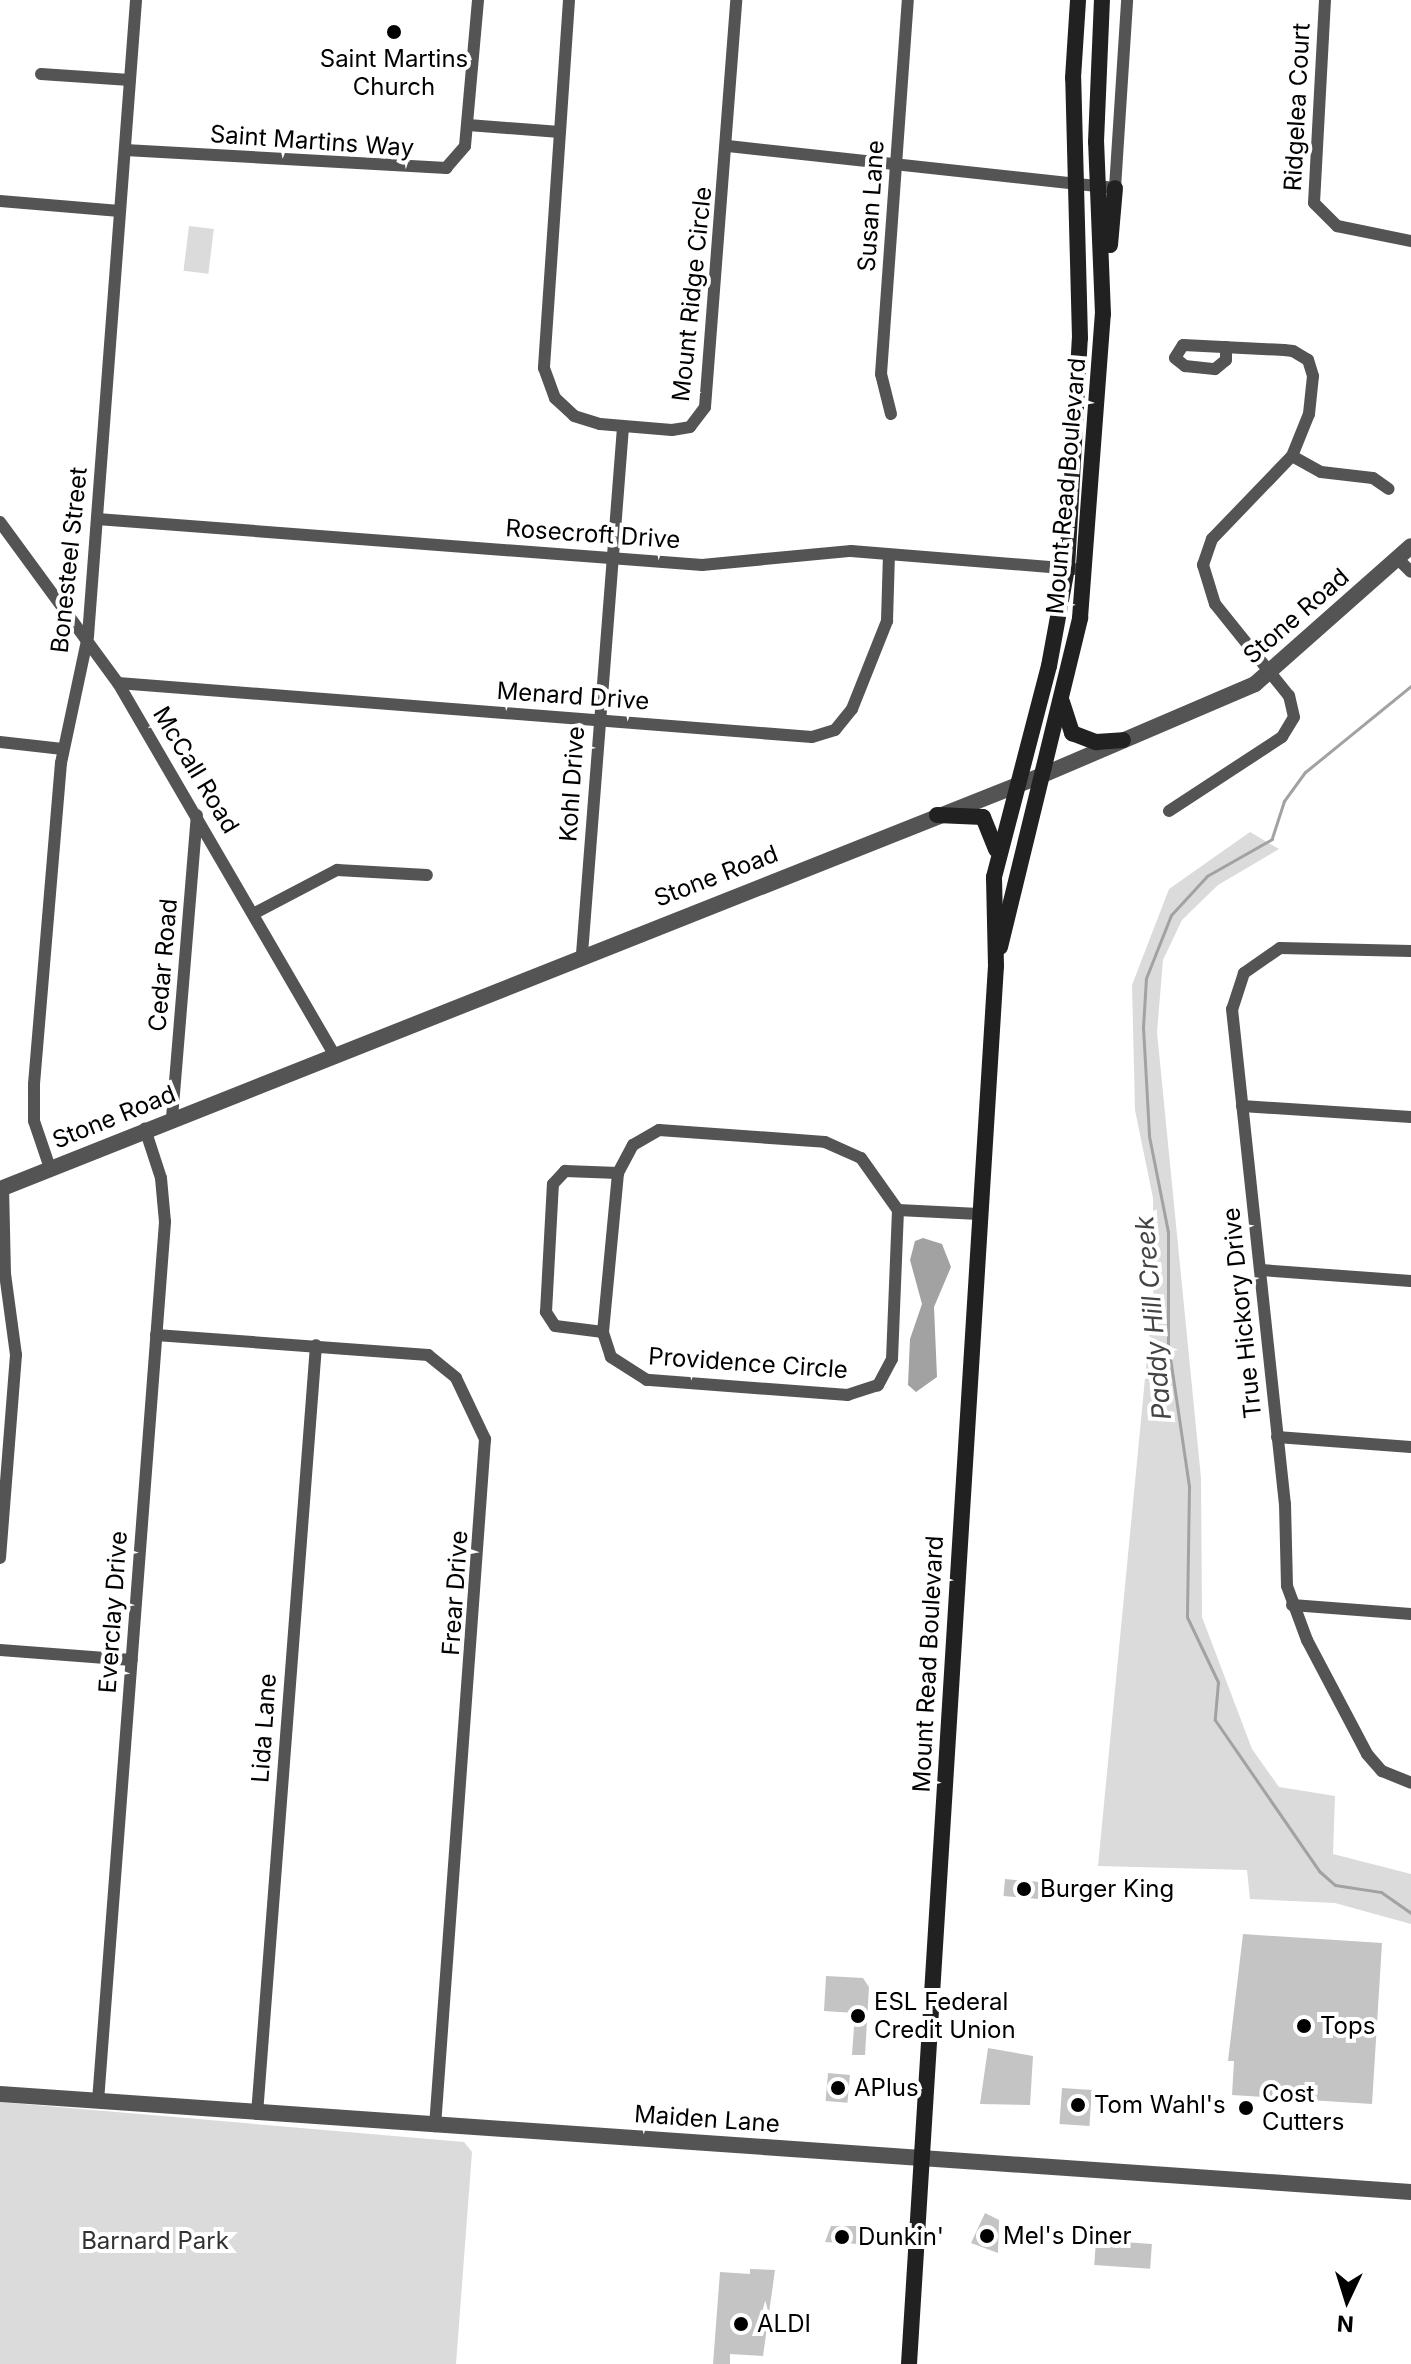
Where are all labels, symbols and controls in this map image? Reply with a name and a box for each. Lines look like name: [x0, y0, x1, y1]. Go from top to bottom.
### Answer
street label: Ridgelea Court: [1278, 22, 1316, 192]
marker: Saint Martins Church: [385, 23, 403, 41]
place label: Saint Martins Church: [320, 45, 468, 101]
street label: Saint Martins Way: [209, 120, 415, 162]
street label: Susan Lane: [852, 139, 890, 273]
street label: Mount Ridge Circle: [666, 185, 718, 403]
street label: Mount Read Boulevard: [1040, 357, 1092, 615]
street label: Bonesteel Street: [45, 466, 93, 654]
street label: Rosecroft Drive: [505, 514, 681, 554]
street label: Stone Road: [1237, 562, 1355, 670]
street label: Menard Drive: [496, 676, 650, 716]
street label: McCall Road: [147, 701, 245, 839]
street label: Kohl Drive: [554, 725, 590, 843]
street label: Stone Road: [650, 839, 782, 913]
street label: Cedar Road: [143, 897, 183, 1033]
street label: Stone Road: [48, 1079, 180, 1155]
street label: True Hickory Drive: [1217, 1206, 1267, 1420]
water label: Paddy Hill Creek: [1129, 1215, 1177, 1421]
street label: Providence Circle: [647, 1342, 849, 1384]
street label: Everclay Drive: [93, 1530, 133, 1694]
street label: Frear Drive: [436, 1530, 474, 1656]
street label: Mount Read Boulevard: [907, 1535, 949, 1793]
street label: Lida Lane: [246, 1672, 282, 1784]
place label: Burger King: [1040, 1875, 1174, 1903]
marker: Burger King: [1015, 1880, 1033, 1898]
place label: ESL Federal Credit Union: [874, 1988, 1016, 2044]
marker: ESL Federal Credit Union: [849, 2007, 867, 2025]
place label: Tops: [1320, 2012, 1375, 2040]
marker: Tops: [1295, 2017, 1313, 2035]
place label: APlus: [854, 2074, 919, 2102]
marker: APlus: [829, 2079, 847, 2097]
place label: Cost Cutters: [1262, 2080, 1344, 2136]
place label: Tom Wahl's: [1094, 2091, 1226, 2119]
marker: Tom Wahl's: [1069, 2096, 1087, 2114]
marker: Cost Cutters: [1237, 2099, 1255, 2117]
street label: Maiden Lane: [633, 2100, 781, 2138]
place label: Mel's Diner: [1003, 2222, 1131, 2250]
place label: Dunkin': [858, 2223, 944, 2251]
park label: Barnard Park: [81, 2227, 229, 2255]
marker: Mel's Diner: [978, 2227, 996, 2245]
marker: Dunkin': [833, 2228, 851, 2246]
north arrow: [1307, 2260, 1387, 2340]
place label: ALDI: [757, 2310, 811, 2338]
text: N: [1336, 2310, 1355, 2337]
marker: ALDI: [732, 2315, 750, 2333]

